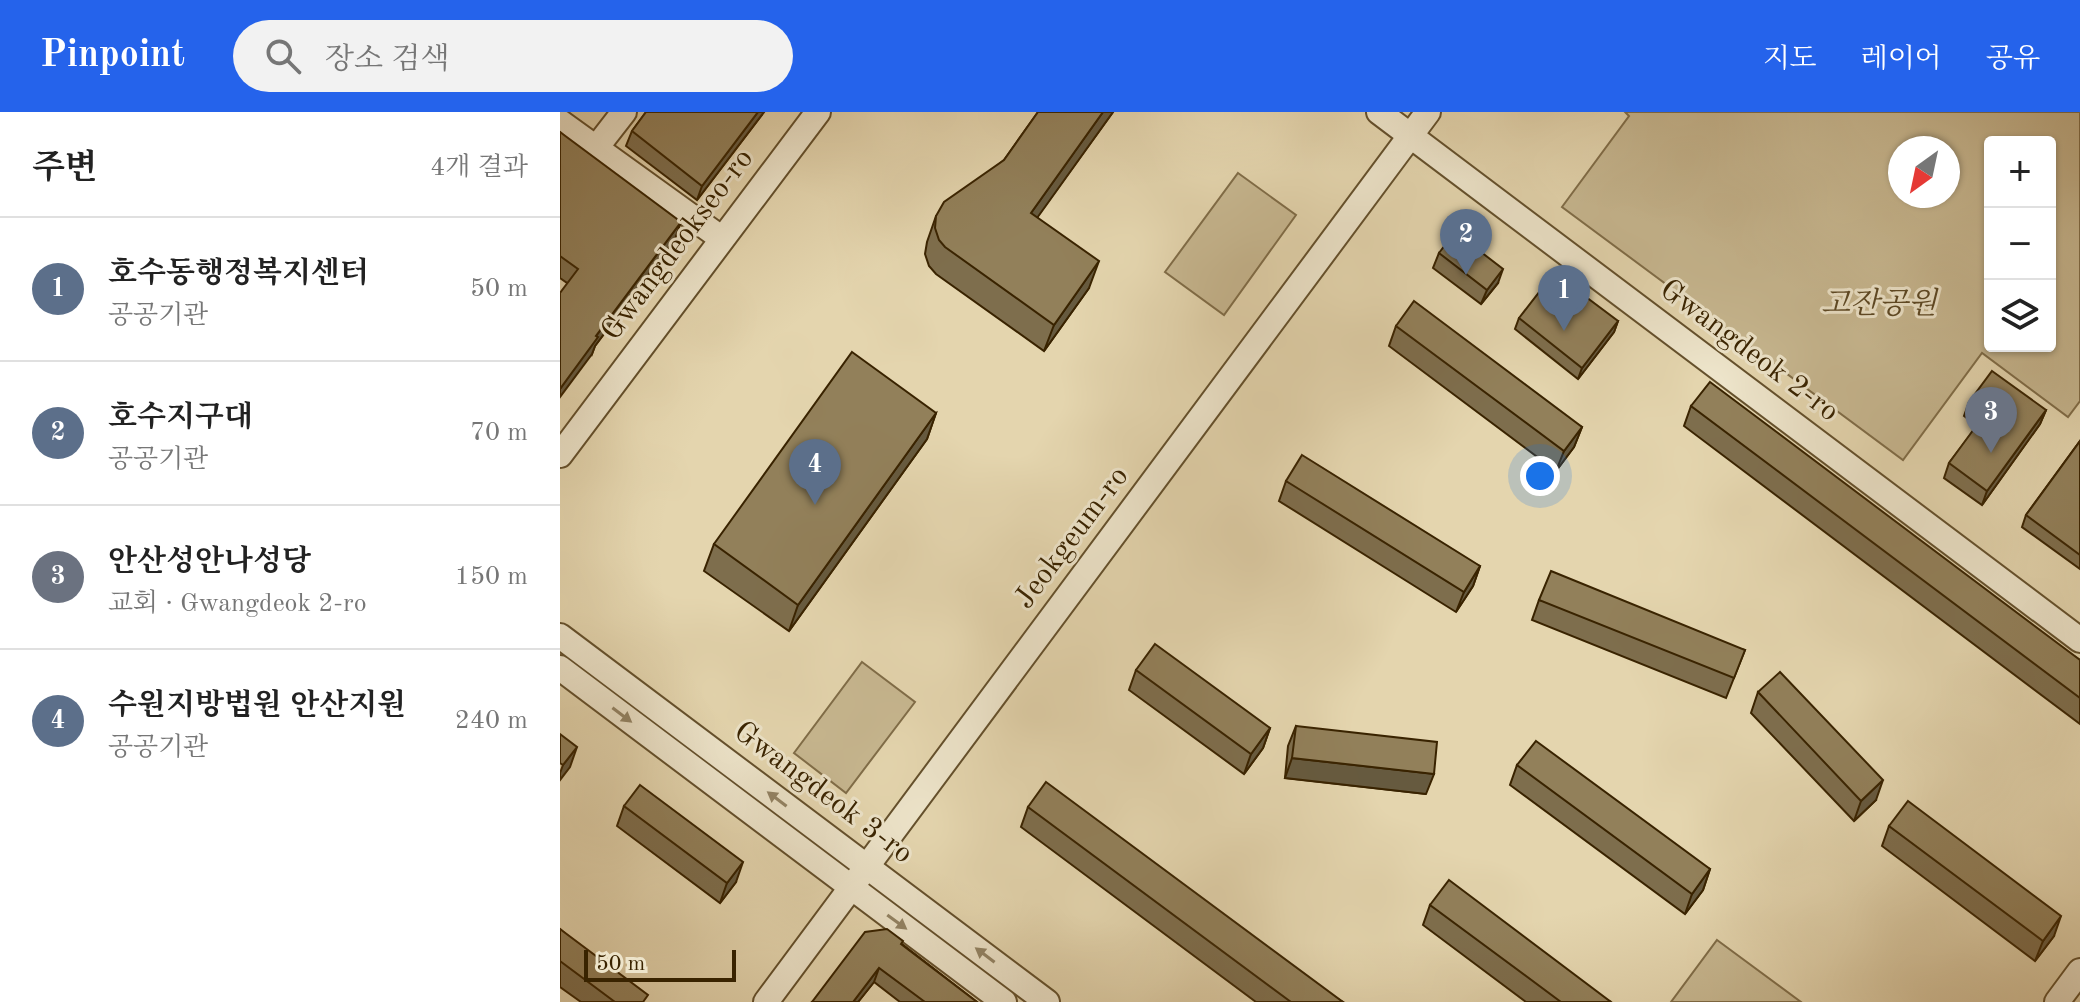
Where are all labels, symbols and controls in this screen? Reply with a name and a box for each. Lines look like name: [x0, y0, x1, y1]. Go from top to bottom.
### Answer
search box: [233, 20, 793, 92]
icon: search: [261, 34, 305, 78]
text: Pinpoint: [40, 37, 185, 75]
text: 장소 검색: [325, 45, 449, 75]
text: 지도: [1763, 46, 1817, 74]
text: 레이어: [1861, 46, 1942, 74]
text: 공유: [1986, 46, 2040, 74]
north arrow: [1888, 136, 1960, 208]
map controls: [1984, 136, 2056, 352]
button: +: [1984, 136, 2056, 208]
street label: Gwangdeokseo-ro: [596, 144, 760, 346]
text: 주변: [32, 152, 98, 186]
text: 4개 결과: [430, 155, 528, 181]
button: −: [1984, 208, 2056, 280]
pin: 2: [1440, 209, 1492, 275]
text: 호수동행정복지센터: [108, 259, 369, 289]
pin: 1: [1538, 265, 1590, 331]
street label: Gwangdeok 2-ro: [1654, 274, 1844, 428]
text: 1: [50, 276, 66, 302]
text: 50 m: [470, 276, 528, 302]
button: layers: [1984, 280, 2056, 352]
park label: 고잔공원: [1821, 287, 1939, 320]
text: 공공기관: [108, 303, 208, 329]
pin: 3: [1965, 387, 2017, 453]
text: 호수지구대: [108, 403, 253, 433]
text: 2: [50, 420, 66, 446]
text: 70 m: [470, 420, 528, 446]
pin: 4: [789, 439, 841, 505]
text: 공공기관: [108, 447, 208, 473]
your location: [1520, 456, 1560, 496]
street label: Jeokgeum-ro: [1009, 462, 1135, 614]
text: 안산성안나성당: [108, 547, 311, 577]
text: 3: [50, 564, 66, 590]
text: 150 m: [455, 564, 528, 590]
text: 교회 · Gwangdeok 2-ro: [108, 591, 367, 617]
text: 수원지방법원 안산지원: [108, 691, 406, 721]
one-way arrow: [612, 707, 633, 723]
text: 4: [50, 708, 66, 734]
text: 240 m: [455, 708, 528, 734]
street label: Gwangdeok 3-ro: [728, 716, 918, 870]
text: 공공기관: [108, 735, 208, 761]
one-way arrow: [767, 791, 787, 807]
one-way arrow: [887, 914, 908, 929]
scale bar: [584, 946, 736, 982]
one-way arrow: [975, 948, 995, 964]
text: 50 m: [596, 953, 645, 975]

